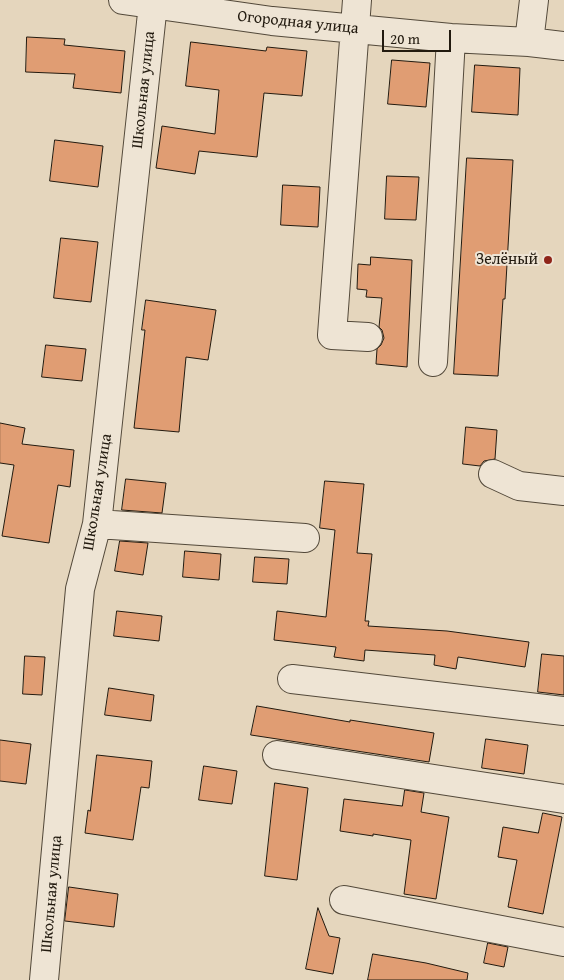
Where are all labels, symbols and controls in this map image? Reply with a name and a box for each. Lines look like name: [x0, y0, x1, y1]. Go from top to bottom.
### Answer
street label: Огородная улица: [236, 7, 360, 39]
scale bar: [384, 20, 453, 52]
text: 20 m: [390, 28, 420, 49]
street label: Школьная улица: [128, 30, 160, 150]
place label: Зелёный: [476, 250, 538, 270]
marker: Зелёный: [542, 254, 554, 266]
street label: Школьная улица: [79, 432, 117, 552]
street label: Школьная улица: [37, 834, 67, 954]

